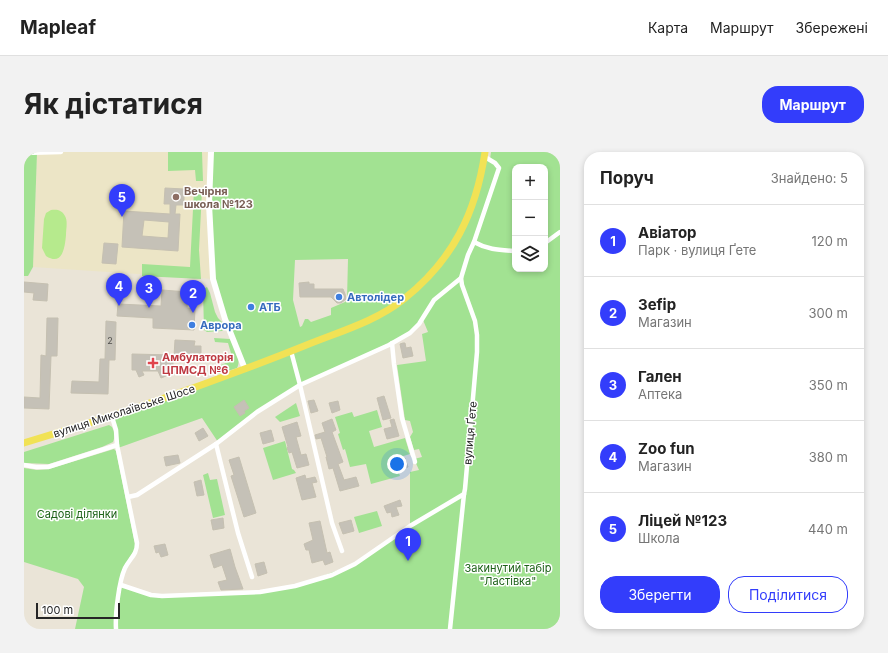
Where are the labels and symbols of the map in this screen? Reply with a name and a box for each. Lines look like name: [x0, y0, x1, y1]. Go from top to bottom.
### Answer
pin: 5: [109, 184, 135, 217]
place label: Вечірня школа №123: [184, 184, 253, 211]
marker: Вечірня школа №123: [171, 192, 181, 202]
pin: 4: [106, 273, 132, 306]
pin: 3: [136, 275, 162, 308]
pin: 2: [180, 280, 206, 313]
place label: Автолідер: [347, 290, 404, 304]
marker: Автолідер: [334, 292, 344, 302]
place label: АТБ: [259, 300, 281, 314]
marker: АТБ: [246, 302, 256, 312]
place label: Аврора: [200, 318, 242, 332]
marker: Аврора: [187, 320, 197, 330]
house number: 2: [107, 335, 113, 346]
place label: Амбулаторія ЦПМСД №6: [162, 350, 233, 377]
marker: Амбулаторія ЦПМСД №6: [147, 357, 159, 369]
street label: вулиця Миколаївське Шосе: [51, 381, 197, 441]
street label: вулиця Ґете: [460, 401, 480, 465]
your location: [387, 454, 407, 474]
park label: Садові ділянки: [37, 507, 117, 521]
pin: 1: [395, 528, 421, 561]
park label: Закинутий табір "Ластівка": [465, 561, 552, 588]
scale bar: [36, 601, 120, 620]

